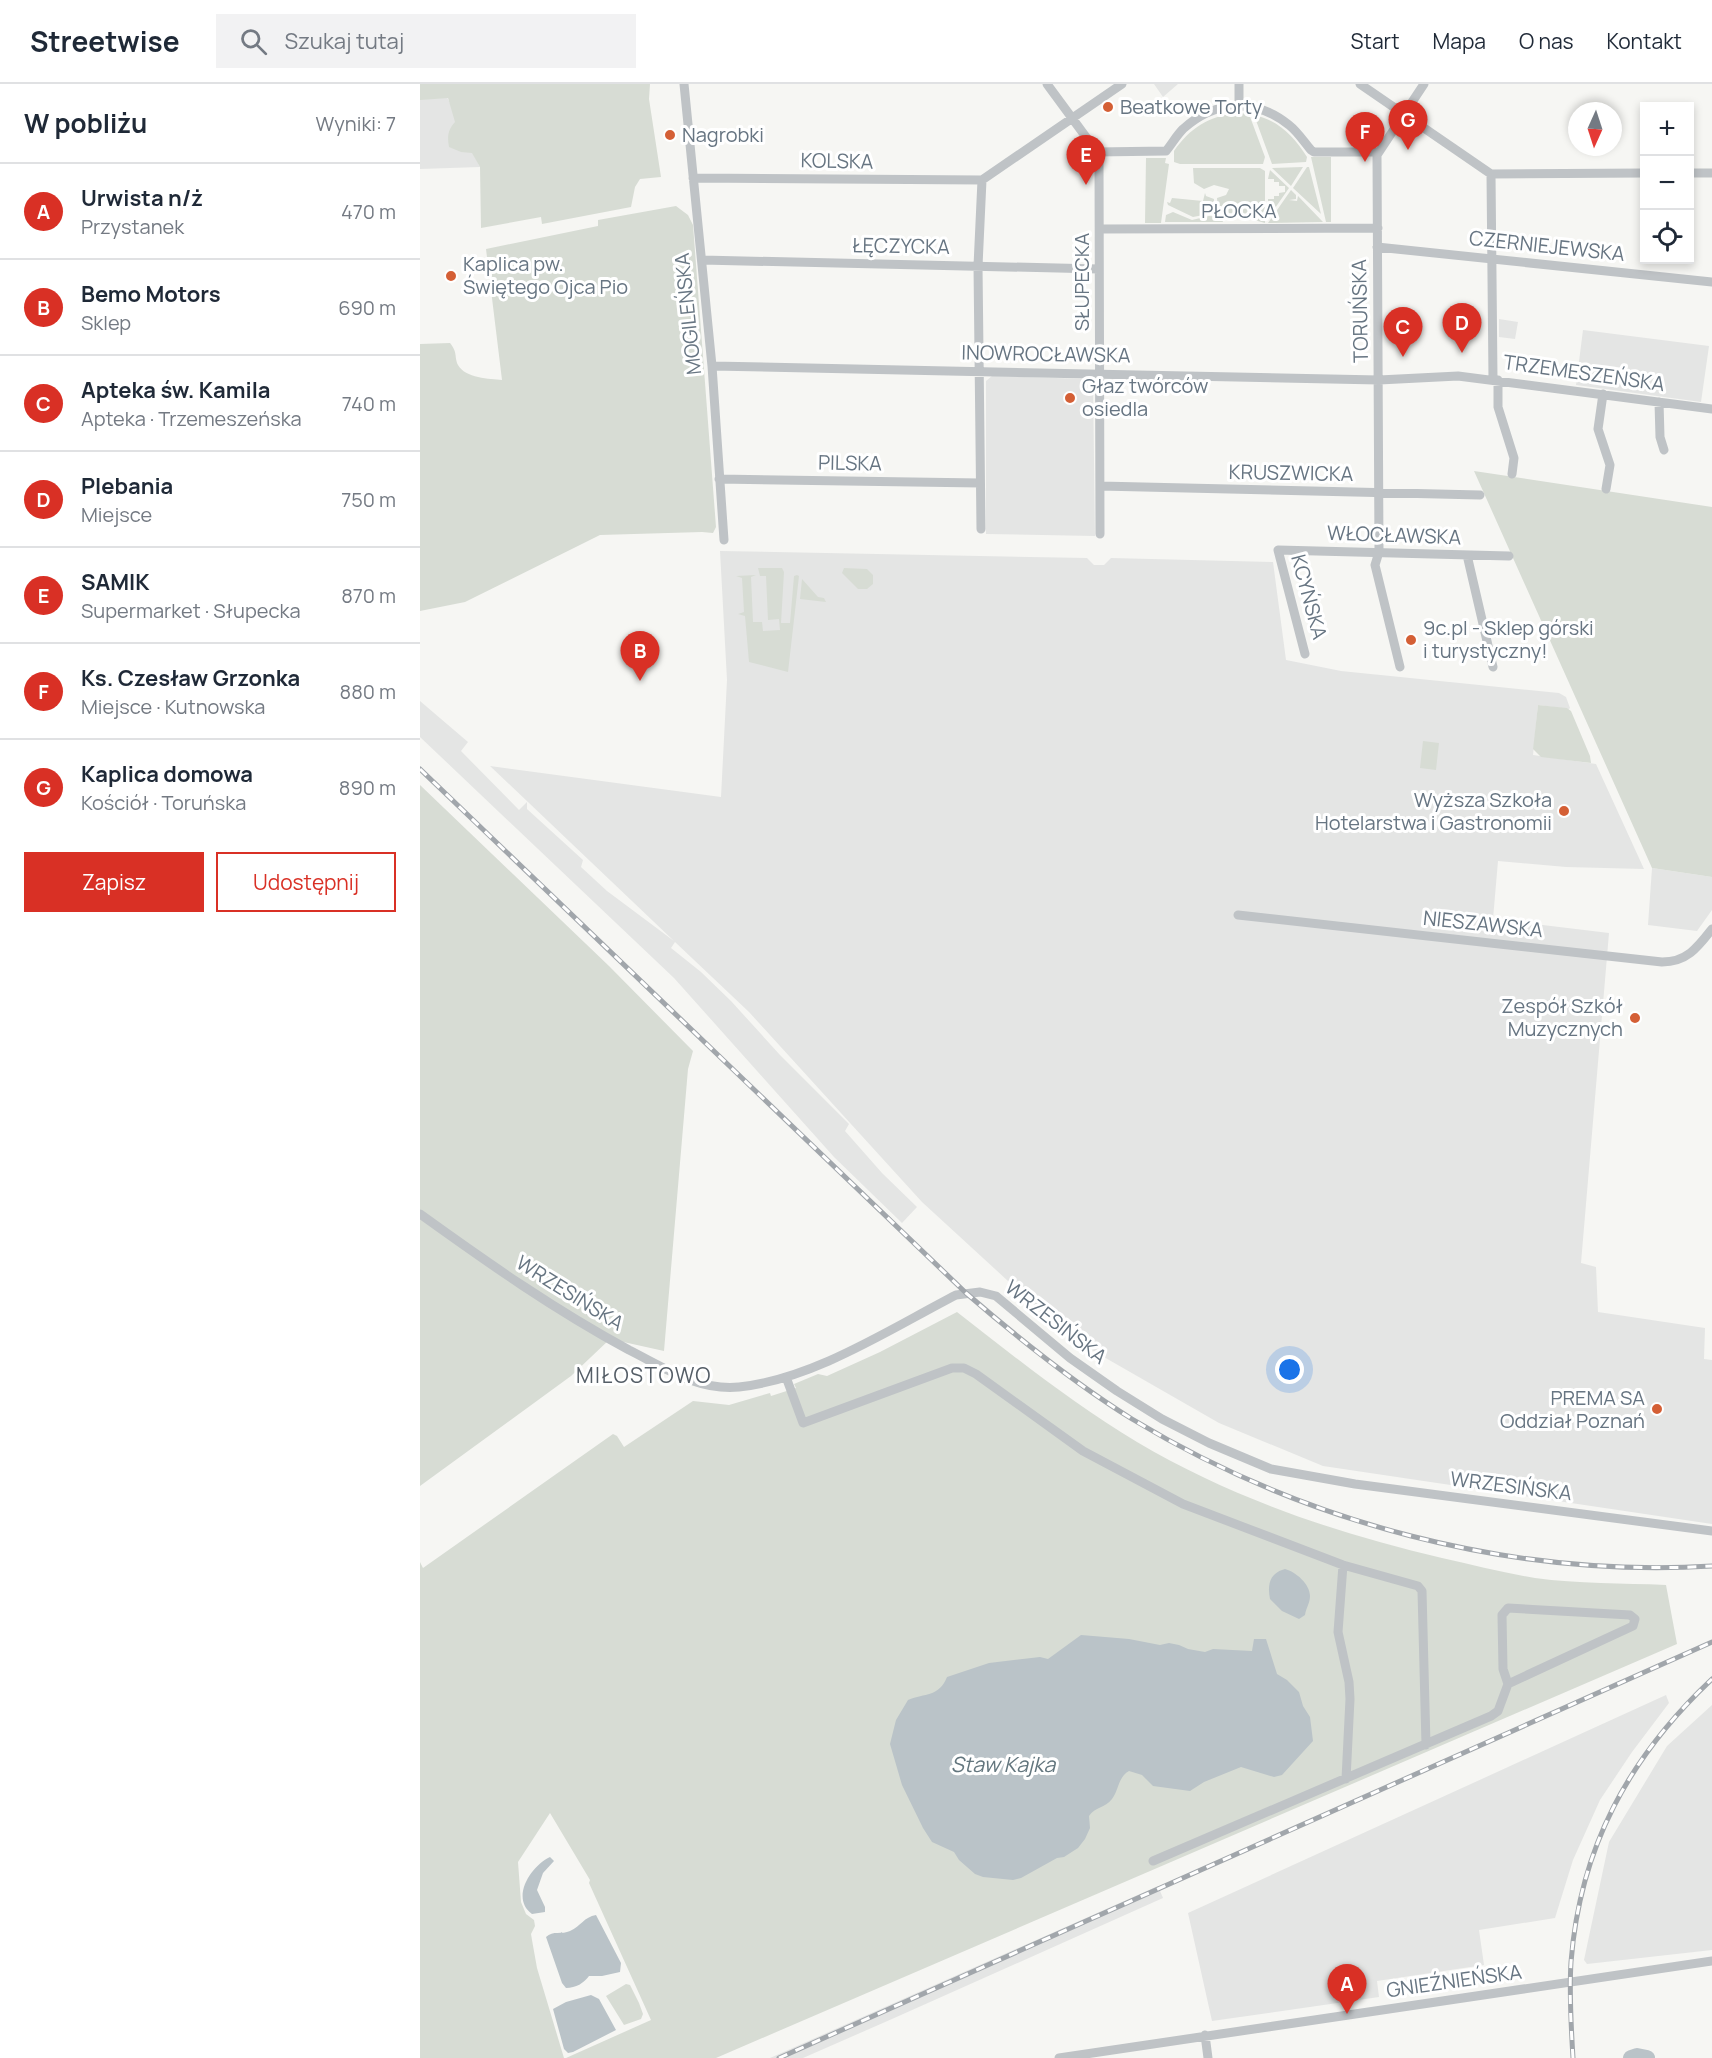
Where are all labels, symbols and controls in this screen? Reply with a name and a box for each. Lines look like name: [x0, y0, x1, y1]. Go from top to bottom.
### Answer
search box: [216, 14, 636, 68]
text: Streetwise: [30, 22, 180, 60]
icon: search: [237, 25, 270, 58]
text: Szukaj tutaj: [285, 26, 404, 56]
text: Start: [1351, 27, 1400, 55]
text: Mapa: [1433, 27, 1486, 55]
text: O nas: [1519, 27, 1574, 55]
text: Kontakt: [1607, 27, 1682, 55]
place label: Beatkowe Torty: [1120, 93, 1263, 120]
marker: Beatkowe Torty: [1101, 100, 1115, 114]
pin: G: [1388, 100, 1428, 150]
north arrow: [1568, 102, 1622, 156]
map controls: [1640, 102, 1694, 264]
button: +: [1640, 102, 1694, 156]
text: W pobliżu: [24, 105, 147, 141]
text: Wyniki: 7: [316, 110, 396, 137]
pin: F: [1346, 112, 1384, 162]
place label: Nagrobki: [682, 121, 764, 148]
marker: Nagrobki: [663, 128, 677, 142]
pin: E: [1066, 135, 1106, 185]
street label: KOLSKA: [800, 146, 874, 175]
button: −: [1640, 156, 1694, 210]
text: Urwista n/ż: [81, 183, 203, 213]
street label: PŁOCKA: [1201, 197, 1277, 224]
text: A: [37, 198, 50, 225]
text: 470 m: [341, 198, 396, 225]
button: locate: [1640, 210, 1694, 264]
text: Przystanek: [81, 213, 184, 240]
street label: CZERNIEJEWSKA: [1468, 224, 1626, 267]
street label: ŁĘCZYCKA: [852, 231, 950, 260]
street label: SŁUPECKA: [1068, 232, 1095, 331]
place label: Kaplica pw. Świętego Ojca Pio: [463, 250, 628, 300]
street label: MOGILEŃSKA: [668, 252, 707, 376]
street label: TORUŃSKA: [1345, 259, 1374, 363]
marker: Kaplica pw. Świętego Ojca Pio: [444, 269, 458, 283]
text: Bemo Motors: [81, 279, 221, 309]
text: B: [37, 294, 50, 321]
text: 690 m: [338, 294, 396, 321]
pin: D: [1442, 304, 1482, 353]
pin: C: [1384, 308, 1422, 357]
text: Sklep: [81, 309, 131, 336]
street label: INOWROCŁAWSKA: [961, 339, 1131, 368]
street label: TRZEMESZEŃSKA: [1502, 348, 1667, 397]
place label: Głaz twórców osiedla: [1082, 372, 1208, 422]
text: Apteka św. Kamila: [81, 375, 271, 405]
text: C: [36, 390, 51, 417]
text: 740 m: [342, 390, 396, 417]
marker: Głaz twórców osiedla: [1063, 391, 1077, 405]
text: Apteka · Trzemeszeńska: [81, 405, 302, 432]
street label: PILSKA: [818, 448, 882, 477]
street label: KRUSZWICKA: [1228, 458, 1354, 487]
text: Plebania: [81, 471, 173, 501]
text: D: [36, 486, 51, 513]
text: 750 m: [341, 486, 396, 513]
text: Miejsce: [81, 501, 152, 528]
street label: WŁOCŁAWSKA: [1326, 519, 1462, 550]
street label: KCYŃSKA: [1285, 551, 1334, 643]
text: SAMIK: [81, 567, 149, 597]
text: E: [38, 582, 49, 609]
text: 870 m: [341, 582, 396, 609]
text: Supermarket · Słupecka: [81, 597, 301, 624]
place label: 9c.pl - Sklep górski i turystyczny!: [1423, 614, 1594, 664]
pin: B: [620, 632, 660, 681]
marker: 9c.pl - Sklep górski i turystyczny!: [1404, 633, 1418, 647]
text: Ks. Czesław Grzonka: [81, 663, 300, 693]
text: F: [38, 678, 49, 705]
text: 880 m: [340, 678, 396, 705]
text: Miejsce · Kutnowska: [81, 693, 265, 720]
text: Kaplica domowa: [81, 759, 253, 789]
text: G: [36, 774, 51, 801]
text: 890 m: [339, 774, 396, 801]
place label: Wyższa Szkoła Hotelarstwa i Gastronomii: [1315, 786, 1552, 836]
text: Kościół · Toruńska: [81, 789, 246, 816]
marker: Wyższa Szkoła Hotelarstwa i Gastronomii: [1557, 804, 1571, 818]
button: Zapisz: [24, 852, 204, 912]
button: Udostępnij: [216, 852, 396, 912]
street label: NIESZAWSKA: [1422, 904, 1545, 943]
place label: Zespół Szkół Muzycznych: [1501, 992, 1623, 1042]
marker: Zespół Szkół Muzycznych: [1628, 1011, 1642, 1025]
street label: WRZESIŃSKA: [511, 1249, 629, 1337]
street label: WRZESIŃSKA: [1000, 1273, 1113, 1370]
your location: [1275, 1355, 1304, 1384]
district label: MIŁOSTOWO: [576, 1361, 712, 1389]
place label: PREMA SA Oddział Poznań: [1500, 1384, 1645, 1434]
marker: PREMA SA Oddział Poznań: [1650, 1402, 1664, 1416]
street label: WRZESIŃSKA: [1449, 1465, 1574, 1506]
water label: Staw Kajka: [951, 1750, 1057, 1778]
street label: GNIEŹNIEŃSKA: [1384, 1958, 1524, 2003]
pin: A: [1328, 1964, 1366, 2014]

